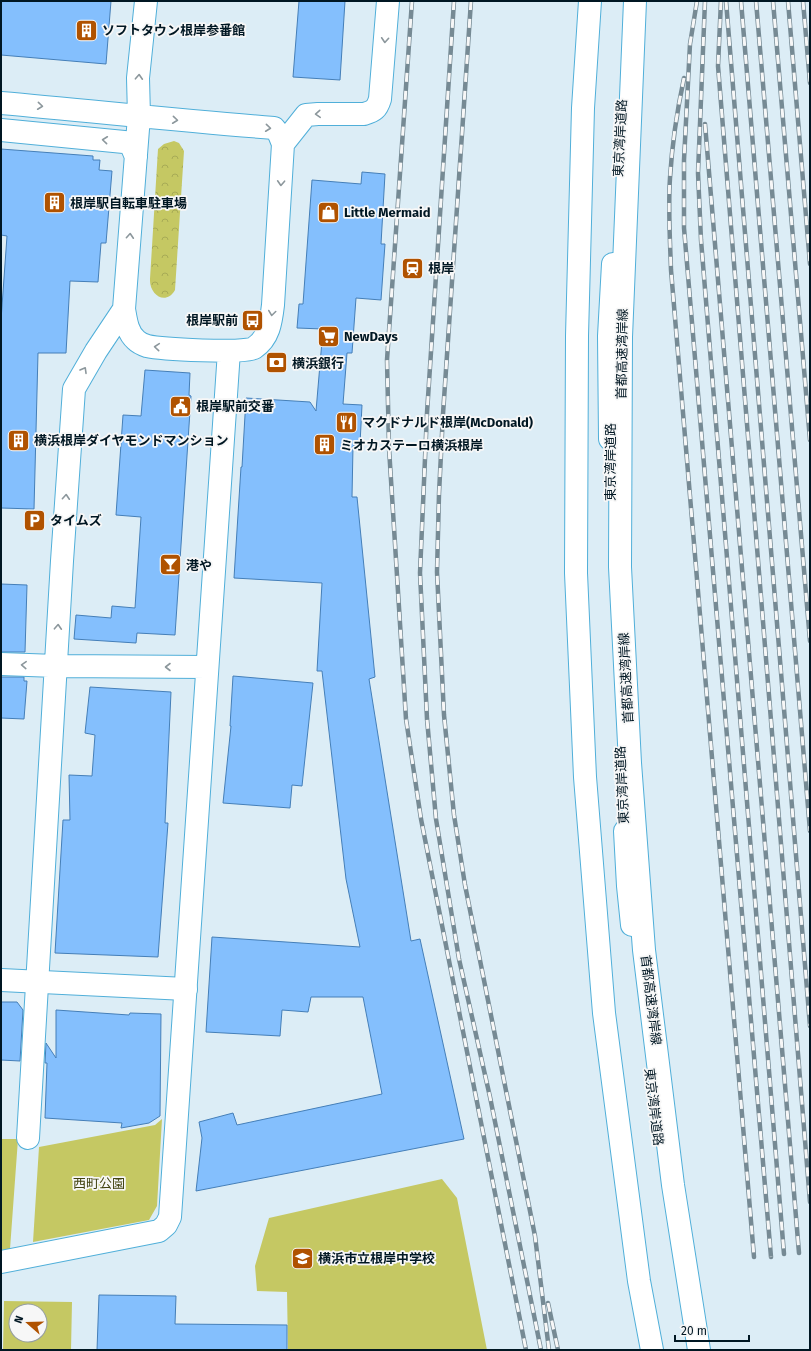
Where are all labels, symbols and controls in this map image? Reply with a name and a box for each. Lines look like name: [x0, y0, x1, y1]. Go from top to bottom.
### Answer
building icon: ソフトタウン根岸参番館: [73, 17, 99, 43]
place label: ソフトタウン根岸参番館: [102, 23, 245, 38]
one-way arrow: [380, 37, 389, 43]
one-way arrow: [135, 74, 143, 80]
street label: 東京湾岸道路: [610, 99, 630, 177]
one-way arrow: [37, 102, 43, 111]
one-way arrow: [315, 110, 321, 119]
one-way arrow: [172, 115, 178, 124]
one-way arrow: [264, 123, 271, 132]
one-way arrow: [102, 136, 109, 145]
one-way arrow: [277, 180, 285, 186]
building icon: 根岸駅自転車駐車場: [42, 190, 68, 216]
place label: 根岸駅自転車駐車場: [70, 196, 187, 211]
shop icon: Little Mermaid: [316, 199, 342, 225]
place label: Little Mermaid: [344, 205, 430, 220]
one-way arrow: [125, 233, 134, 239]
station icon: 根岸: [399, 255, 425, 281]
place label: 根岸: [428, 261, 454, 276]
bus stop icon: 根岸駅前: [240, 307, 266, 333]
street label: 首都高速湾岸線: [614, 308, 630, 400]
one-way arrow: [268, 309, 277, 316]
place label: 根岸駅前: [186, 313, 238, 328]
supermarket icon: NewDays: [316, 323, 342, 349]
place label: NewDays: [344, 329, 398, 344]
one-way arrow: [154, 342, 160, 351]
bank icon: 横浜銀行: [263, 350, 289, 376]
place label: 横浜銀行: [292, 356, 344, 371]
one-way arrow: [80, 367, 87, 374]
public building icon: 根岸駅前交番: [167, 393, 193, 419]
place label: 根岸駅前交番: [196, 399, 274, 414]
restaurant icon: マクドナルド根岸(McDonald): [333, 409, 359, 435]
place label: マクドナルド根岸(McDonald): [362, 415, 533, 430]
street label: 東京湾岸道路: [603, 423, 618, 501]
building icon: 横浜根岸ダイヤモンドマンション: [5, 427, 31, 453]
building icon: ミオカステーロ横浜根岸: [311, 432, 337, 458]
place label: 横浜根岸ダイヤモンドマンション: [34, 433, 229, 448]
place label: ミオカステーロ横浜根岸: [340, 438, 483, 453]
one-way arrow: [62, 494, 71, 501]
parking icon: タイムズ: [22, 507, 48, 533]
place label: タイムズ: [50, 513, 102, 528]
bar icon: 港や: [158, 552, 184, 578]
place label: 港や: [186, 558, 212, 573]
one-way arrow: [54, 624, 63, 630]
street label: 首都高速湾岸線: [616, 632, 636, 724]
one-way arrow: [21, 660, 27, 669]
one-way arrow: [165, 663, 171, 671]
street label: 東京湾岸道路: [612, 746, 632, 824]
street label: 首都高速湾岸線: [638, 954, 664, 1046]
street label: 東京湾岸道路: [642, 1067, 666, 1147]
park label: 西町公園: [73, 1176, 125, 1191]
school or university icon: 横浜市立根岸中学校: [289, 1245, 315, 1271]
place label: 横浜市立根岸中学校: [318, 1251, 435, 1266]
north arrow: [8, 1303, 48, 1343]
text: N: [12, 1314, 26, 1325]
scale bar: [675, 1317, 749, 1343]
text: 20 m: [681, 1324, 707, 1338]

